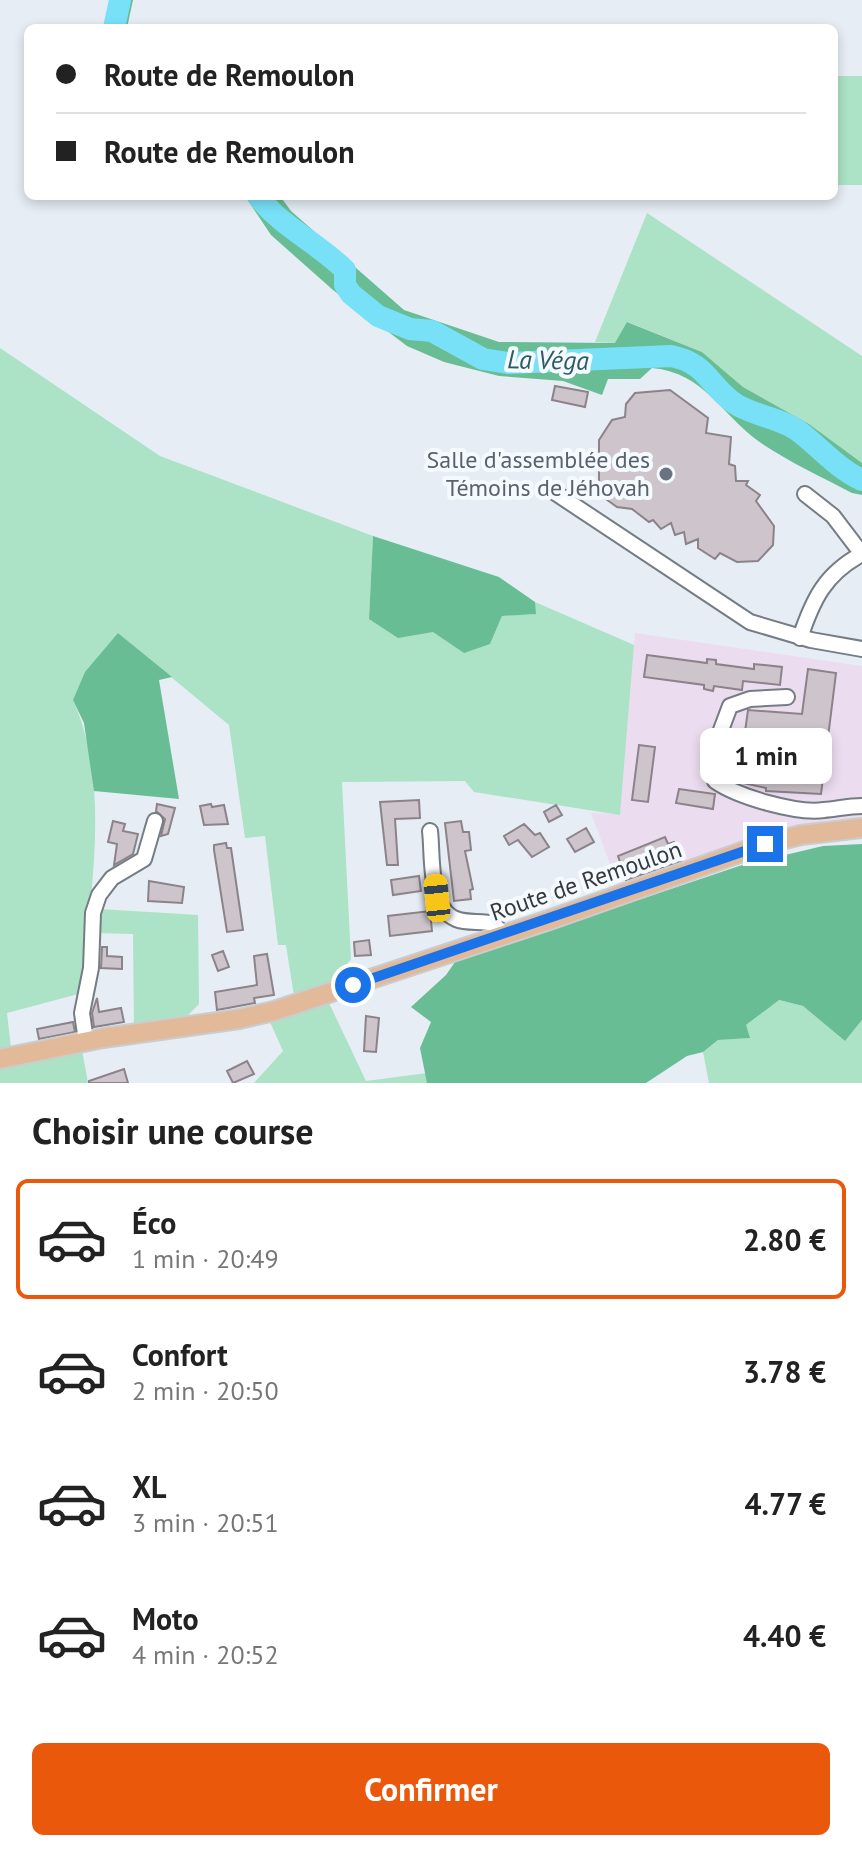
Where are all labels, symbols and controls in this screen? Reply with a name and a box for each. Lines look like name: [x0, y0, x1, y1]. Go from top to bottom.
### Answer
text: Route de Remoulon: [104, 55, 355, 94]
text: Route de Remoulon: [104, 132, 355, 171]
water label: La Véga: [507, 342, 589, 377]
place label: Salle d'assemblée des Témoins de Jéhovah: [427, 444, 650, 503]
marker: Salle d'assemblée des Témoins de Jéhovah: [657, 465, 675, 483]
callout: 1 min: [699, 728, 831, 784]
text: 1 min: [734, 739, 798, 772]
route end: [747, 826, 783, 862]
street label: Route de Remoulon: [486, 833, 686, 928]
car: [423, 873, 451, 923]
route start: [335, 967, 371, 1003]
text: Choisir une course: [32, 1107, 314, 1154]
icon: car: [36, 1203, 108, 1275]
text: Éco: [132, 1203, 176, 1242]
text: 2.80 €: [743, 1220, 826, 1259]
text: 1 min · 20:49: [132, 1242, 279, 1275]
icon: car: [36, 1335, 108, 1407]
text: Confort: [132, 1335, 228, 1374]
text: 3.78 €: [743, 1352, 826, 1391]
text: 2 min · 20:50: [132, 1374, 279, 1407]
icon: car: [36, 1467, 108, 1539]
text: XL: [132, 1467, 166, 1506]
text: 4.77 €: [745, 1484, 826, 1523]
text: 3 min · 20:51: [132, 1506, 279, 1539]
icon: car: [36, 1599, 108, 1671]
text: Moto: [132, 1599, 199, 1638]
text: 4.40 €: [743, 1616, 826, 1655]
text: 4 min · 20:52: [132, 1638, 279, 1671]
button: Confirmer: [32, 1743, 830, 1835]

